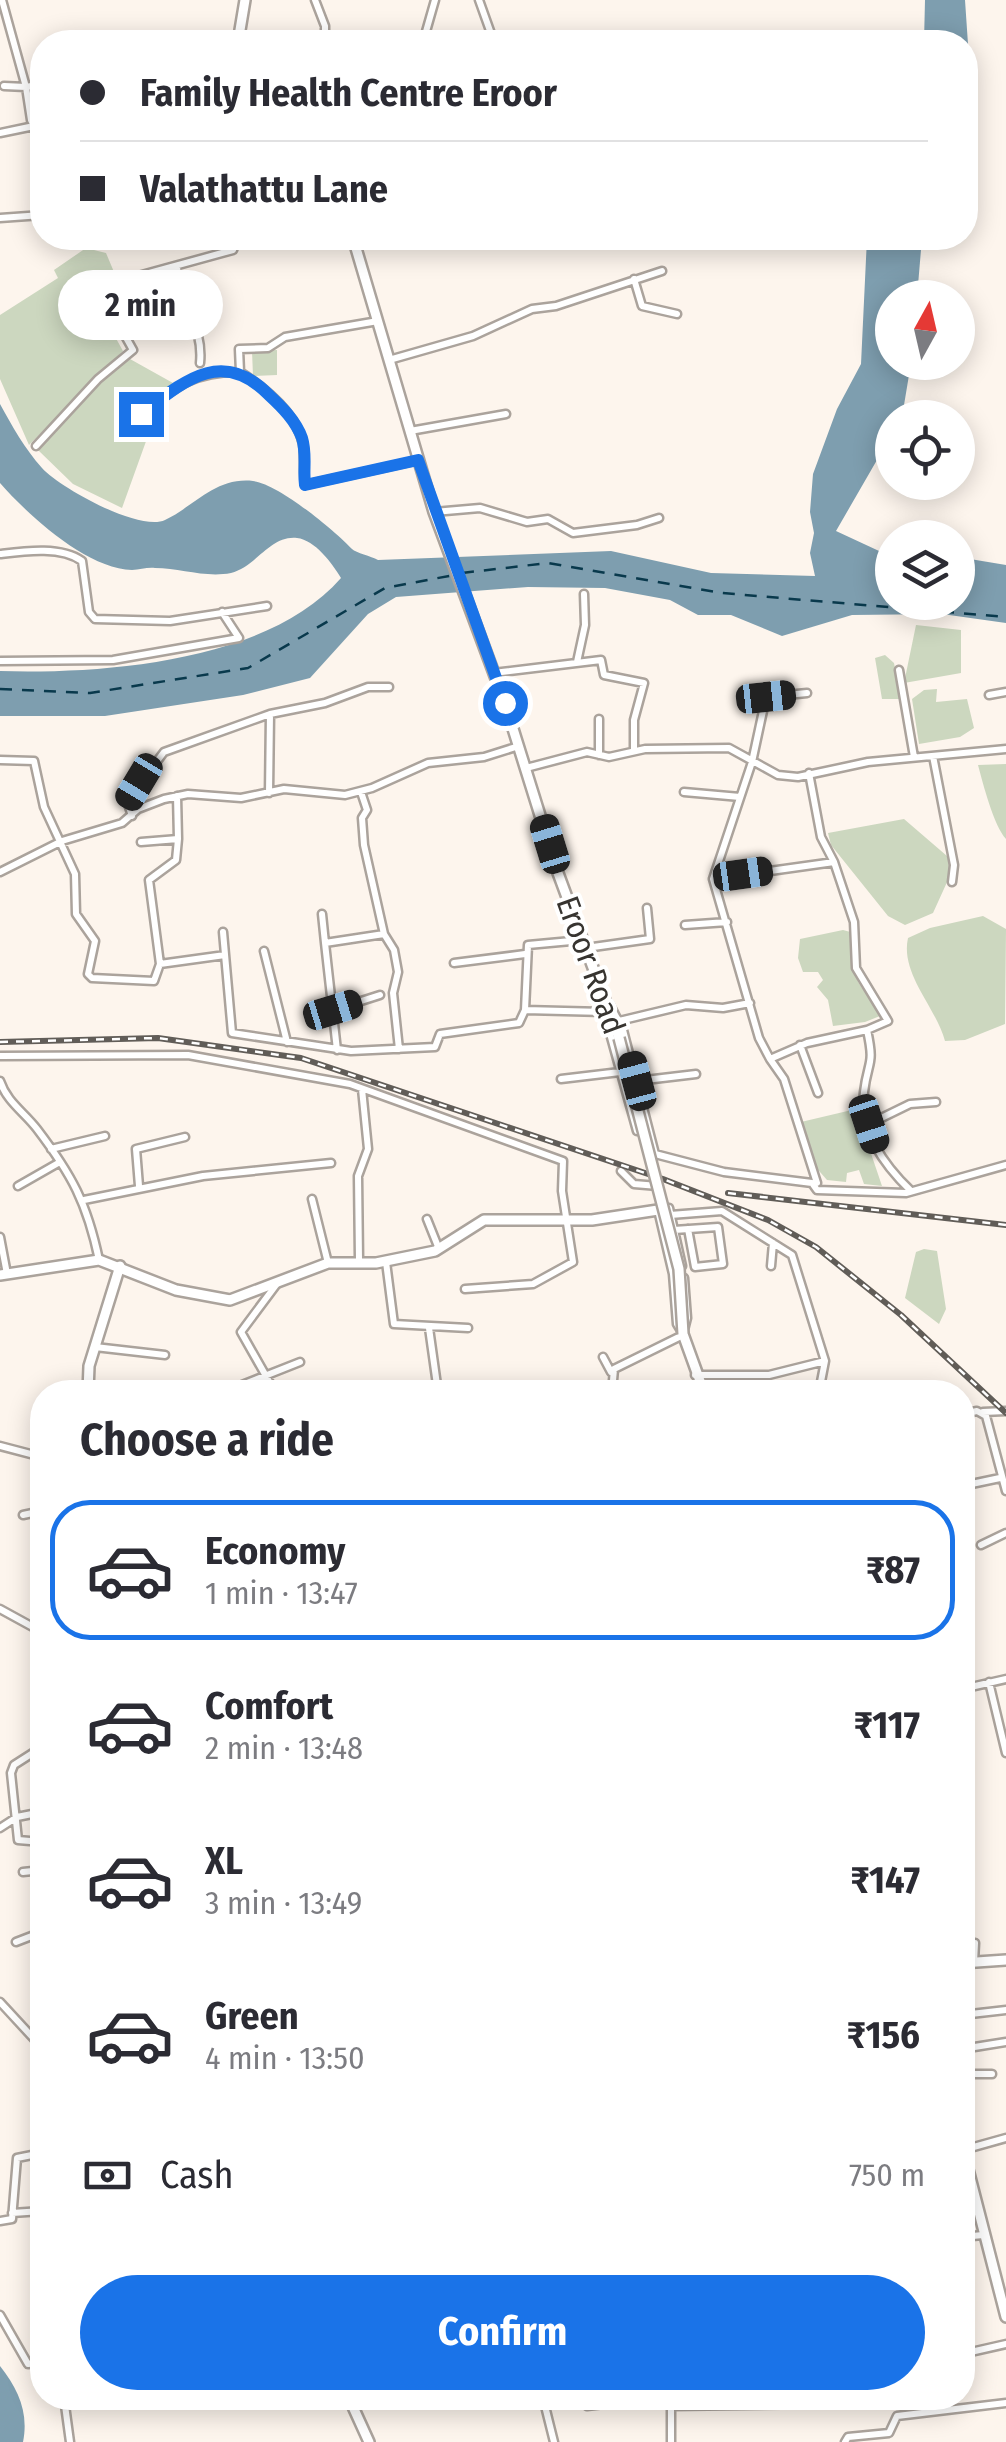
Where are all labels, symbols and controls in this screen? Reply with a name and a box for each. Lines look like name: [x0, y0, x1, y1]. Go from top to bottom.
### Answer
text: Family Health Centre Eroor: [140, 70, 557, 116]
text: Valathattu Lane: [140, 166, 388, 212]
callout: 2 min: [58, 269, 224, 339]
north arrow: [875, 280, 975, 380]
map controls: [875, 280, 975, 620]
text: 2 min: [105, 286, 176, 324]
route end: [119, 392, 164, 437]
button: locate: [875, 400, 975, 500]
button: layers: [875, 520, 975, 620]
car: [735, 679, 797, 715]
route start: [483, 681, 528, 726]
car: [111, 749, 167, 815]
car: [527, 811, 573, 877]
car: [711, 855, 775, 893]
street label: Eroor Road: [549, 891, 633, 1039]
car: [300, 987, 366, 1033]
car: [615, 1048, 659, 1114]
car: [845, 1091, 893, 1157]
text: Choose a ride: [80, 1413, 334, 1467]
icon: car: [85, 1525, 175, 1615]
text: Economy: [205, 1528, 345, 1574]
text: ₹87: [866, 1547, 920, 1593]
text: 1 min · 13:47: [205, 1574, 358, 1612]
icon: car: [85, 1680, 175, 1770]
text: Comfort: [205, 1683, 333, 1729]
text: ₹117: [854, 1702, 920, 1748]
text: 2 min · 13:48: [205, 1729, 363, 1767]
icon: car: [85, 1835, 175, 1925]
text: XL: [205, 1838, 243, 1884]
text: ₹147: [850, 1857, 920, 1903]
text: 3 min · 13:49: [205, 1884, 362, 1922]
icon: car: [85, 1990, 175, 2080]
text: Green: [205, 1993, 299, 2039]
text: ₹156: [847, 2012, 920, 2058]
text: 4 min · 13:50: [205, 2039, 365, 2077]
icon: cash: [80, 2148, 135, 2203]
text: Cash: [160, 2152, 234, 2198]
text: 750 m: [849, 2156, 925, 2194]
button: Confirm: [80, 2275, 925, 2390]

